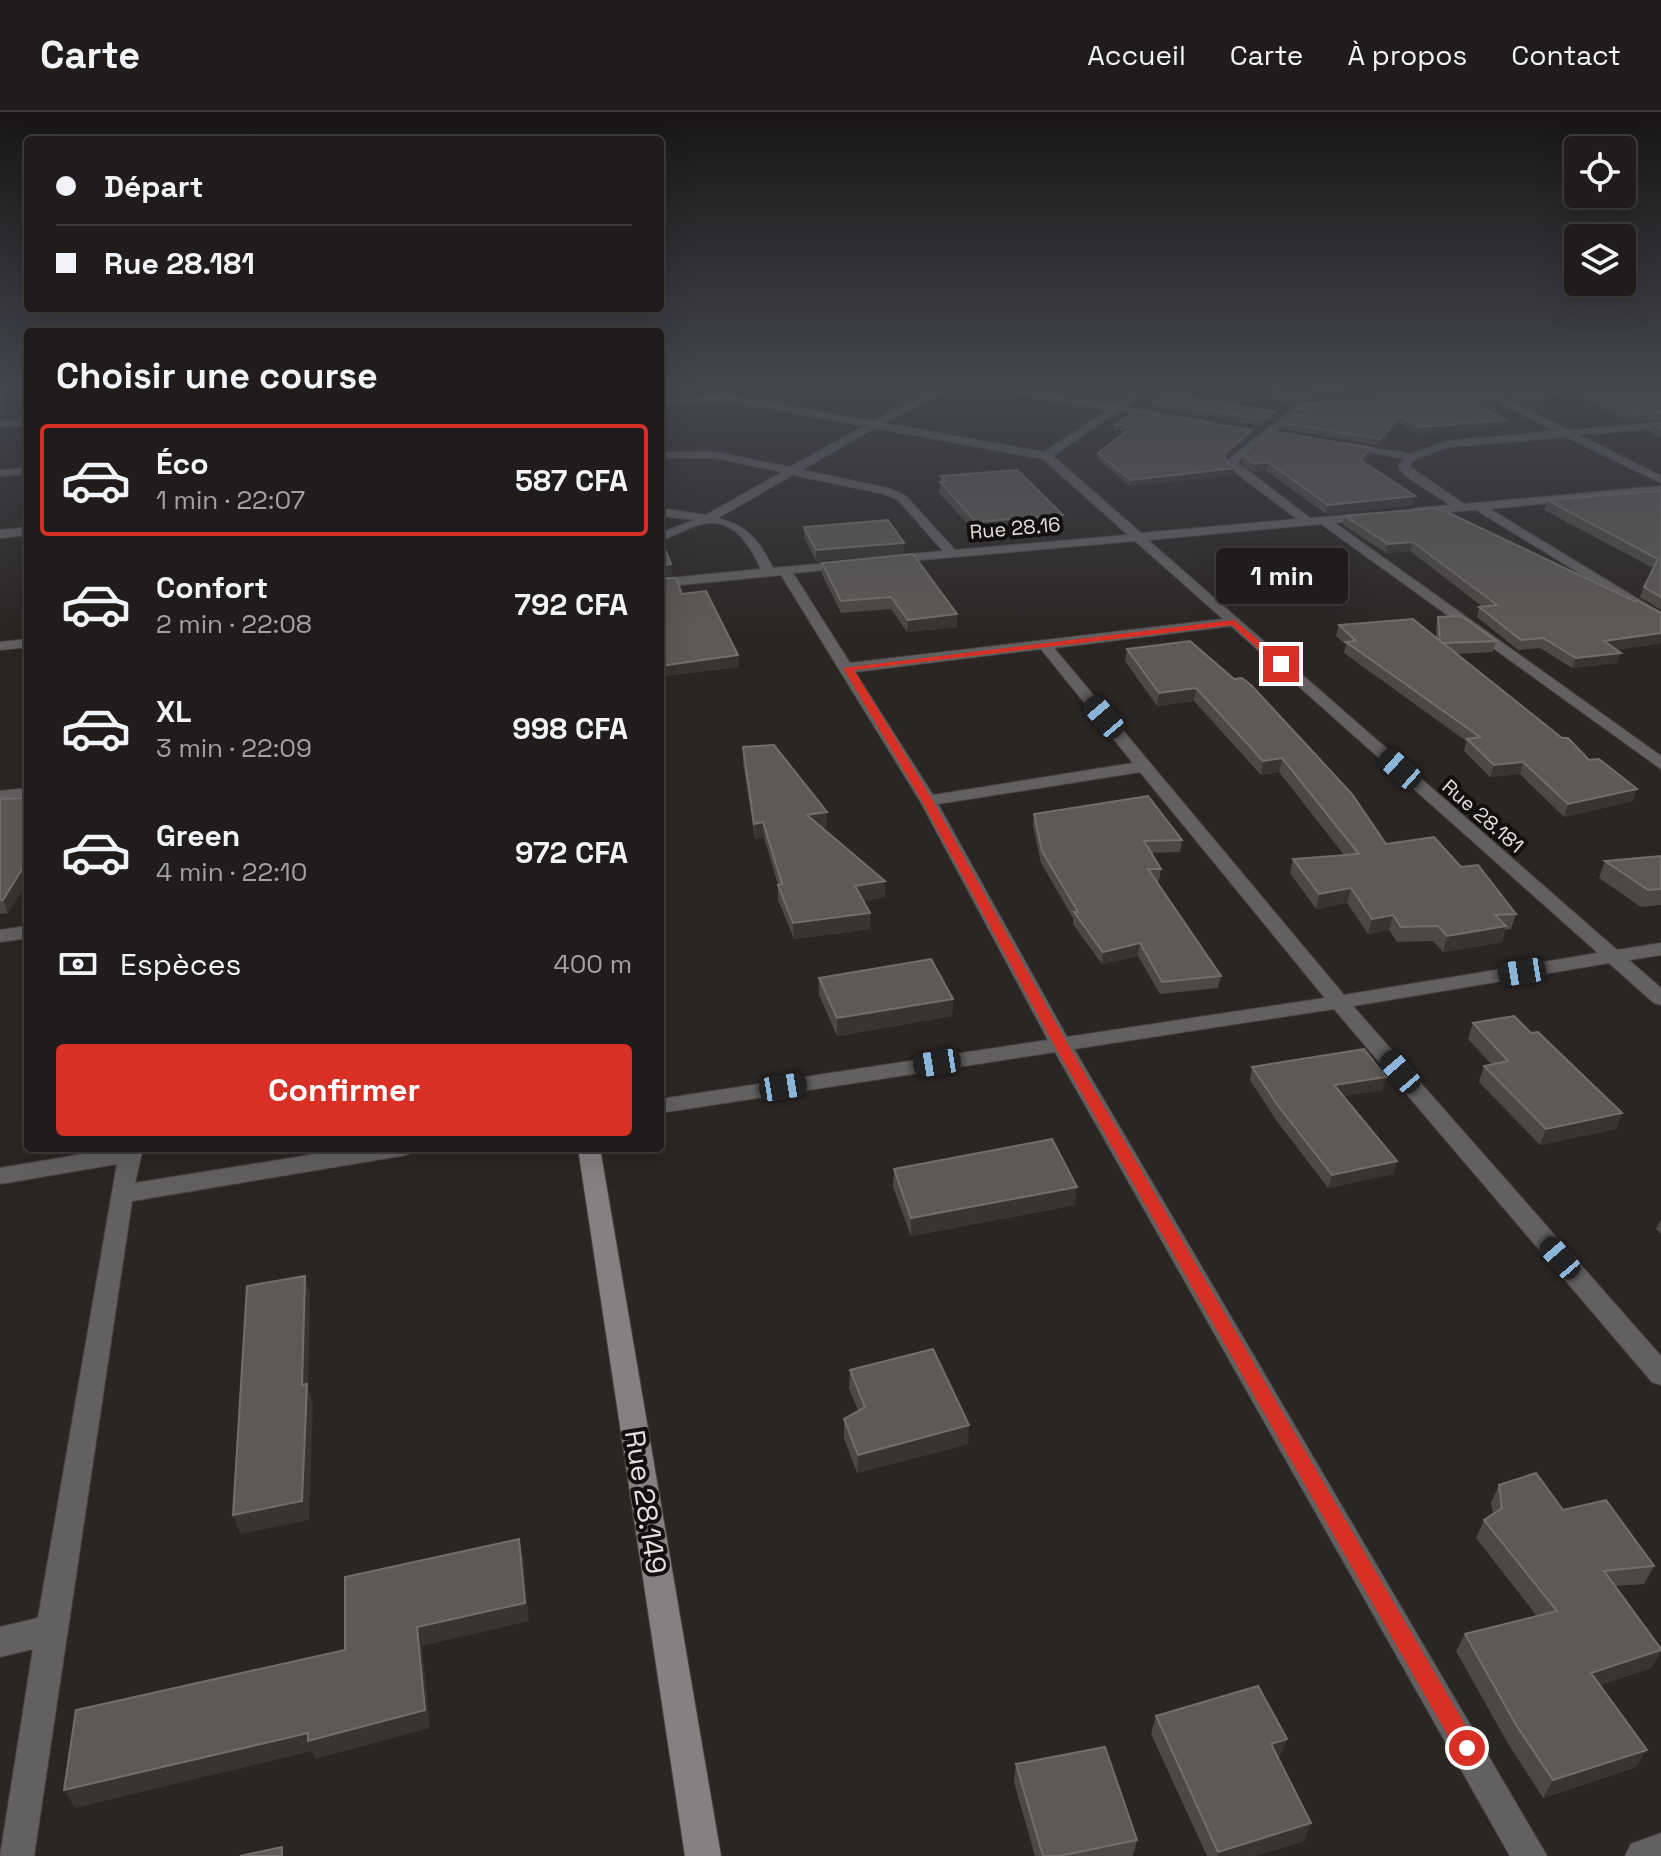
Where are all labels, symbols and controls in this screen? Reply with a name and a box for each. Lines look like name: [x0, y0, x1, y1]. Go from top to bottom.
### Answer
text: Carte: [40, 31, 140, 79]
text: Accueil: [1087, 37, 1186, 73]
text: Carte: [1230, 37, 1303, 73]
text: À propos: [1347, 37, 1467, 73]
text: Contact: [1511, 37, 1621, 73]
map controls: [1564, 136, 1636, 296]
button: locate: [1564, 136, 1636, 208]
text: Départ: [104, 167, 203, 206]
button: layers: [1564, 224, 1636, 296]
text: Rue 28.181: [104, 244, 255, 283]
text: Choisir une course: [56, 353, 378, 399]
icon: car: [60, 444, 132, 516]
text: Éco: [156, 444, 209, 483]
text: 587 CFA: [515, 461, 628, 500]
text: 1 min · 22:07: [156, 483, 305, 517]
street label: Rue 28.16: [968, 511, 1062, 545]
callout: 1 min: [1215, 548, 1347, 604]
text: 1 min: [1250, 559, 1314, 593]
icon: car: [60, 568, 132, 640]
text: Confort: [156, 568, 268, 607]
text: 792 CFA: [514, 585, 628, 624]
text: 2 min · 22:08: [156, 607, 312, 641]
route end: [1263, 646, 1299, 682]
car: [1079, 691, 1129, 743]
icon: car: [60, 692, 132, 764]
text: XL: [156, 692, 192, 731]
text: 998 CFA: [512, 709, 628, 748]
text: 3 min · 22:09: [156, 731, 312, 765]
car: [1374, 744, 1426, 794]
street label: Rue 28.181: [1437, 773, 1529, 859]
icon: car: [60, 816, 132, 888]
text: Green: [156, 816, 240, 855]
text: 972 CFA: [515, 833, 628, 872]
text: 4 min · 22:10: [156, 855, 307, 889]
icon: cash: [56, 942, 100, 986]
text: Espèces: [120, 945, 241, 984]
text: 400 m: [553, 947, 632, 981]
car: [1496, 956, 1548, 988]
button: Confirmer: [56, 1044, 632, 1136]
car: [1375, 1046, 1425, 1098]
car: [911, 1047, 963, 1079]
car: [757, 1071, 809, 1103]
car: [1535, 1232, 1585, 1284]
street label: Rue 28.149: [617, 1427, 675, 1577]
route start: [1449, 1730, 1485, 1766]

